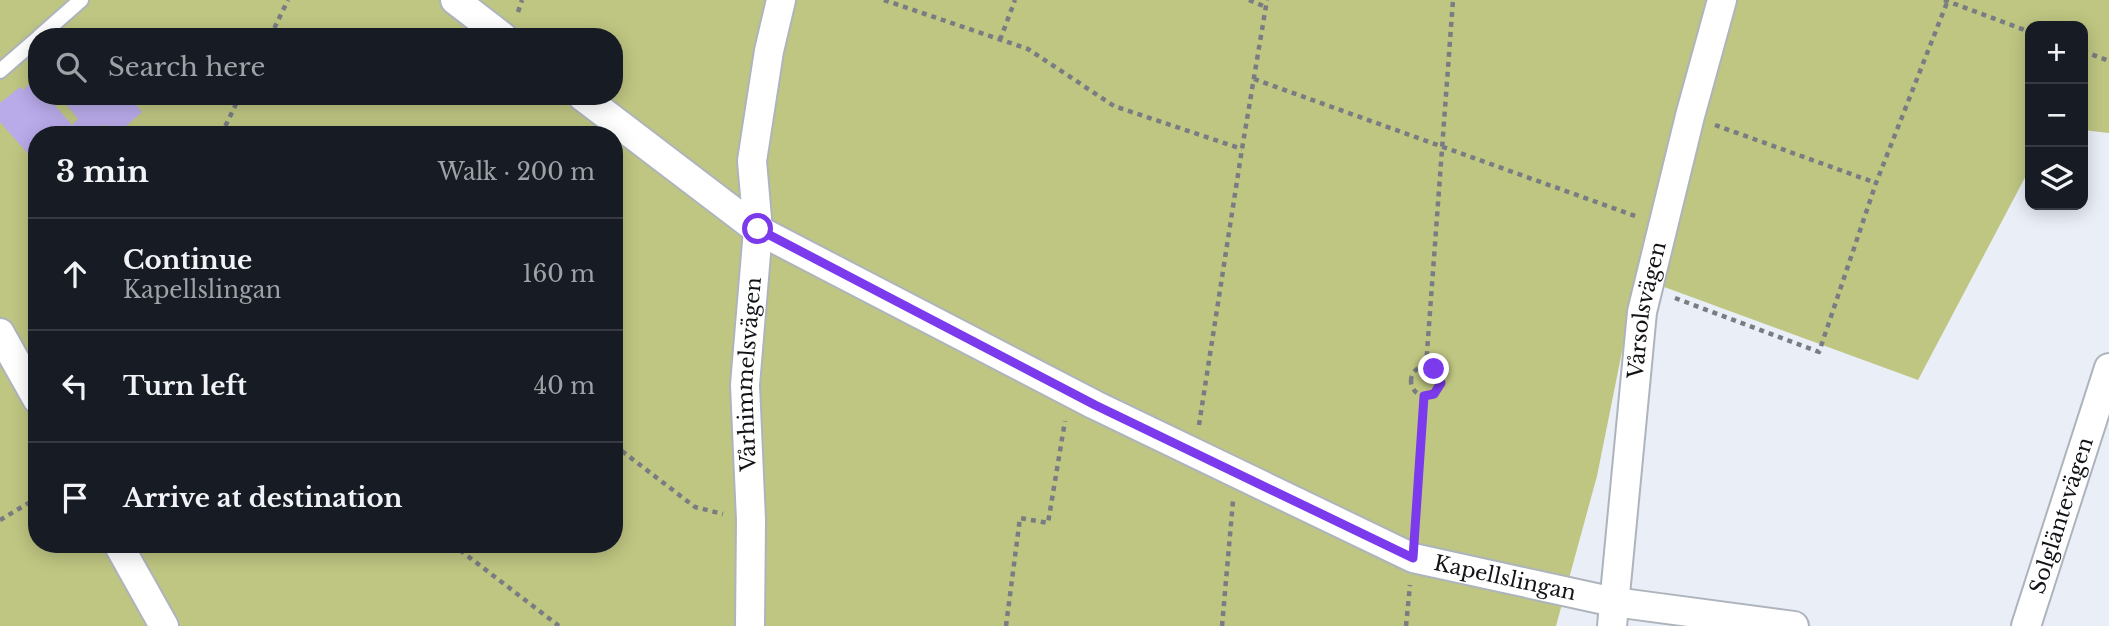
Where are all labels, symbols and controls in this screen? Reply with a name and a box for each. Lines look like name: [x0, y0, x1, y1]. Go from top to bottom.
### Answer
map controls: [2025, 21, 2088, 210]
button: +: [2025, 21, 2088, 84]
search box: [28, 28, 623, 105]
icon: search: [52, 48, 90, 86]
text: Search here: [108, 51, 265, 83]
button: −: [2025, 84, 2088, 147]
button: layers: [2025, 147, 2088, 210]
text: 3 min: [56, 153, 149, 190]
text: Walk · 200 m: [438, 158, 595, 186]
route start: [742, 213, 773, 244]
street label: Vårsolsvägen: [1623, 239, 1672, 381]
text: Continue: [123, 244, 252, 276]
icon: ahead: [56, 255, 94, 293]
text: 160 m: [522, 260, 595, 288]
text: Kapellslingan: [123, 276, 281, 304]
street label: Vårhimmelsvägen: [732, 276, 767, 473]
route end: [1418, 353, 1449, 384]
icon: left: [56, 367, 94, 405]
text: Turn left: [123, 370, 247, 402]
text: 40 m: [534, 372, 595, 400]
street label: Solgläntevägen: [2024, 434, 2099, 597]
icon: arrive: [56, 479, 94, 517]
text: Arrive at destination: [123, 482, 403, 514]
street label: Kapellslingan: [1432, 550, 1578, 606]

